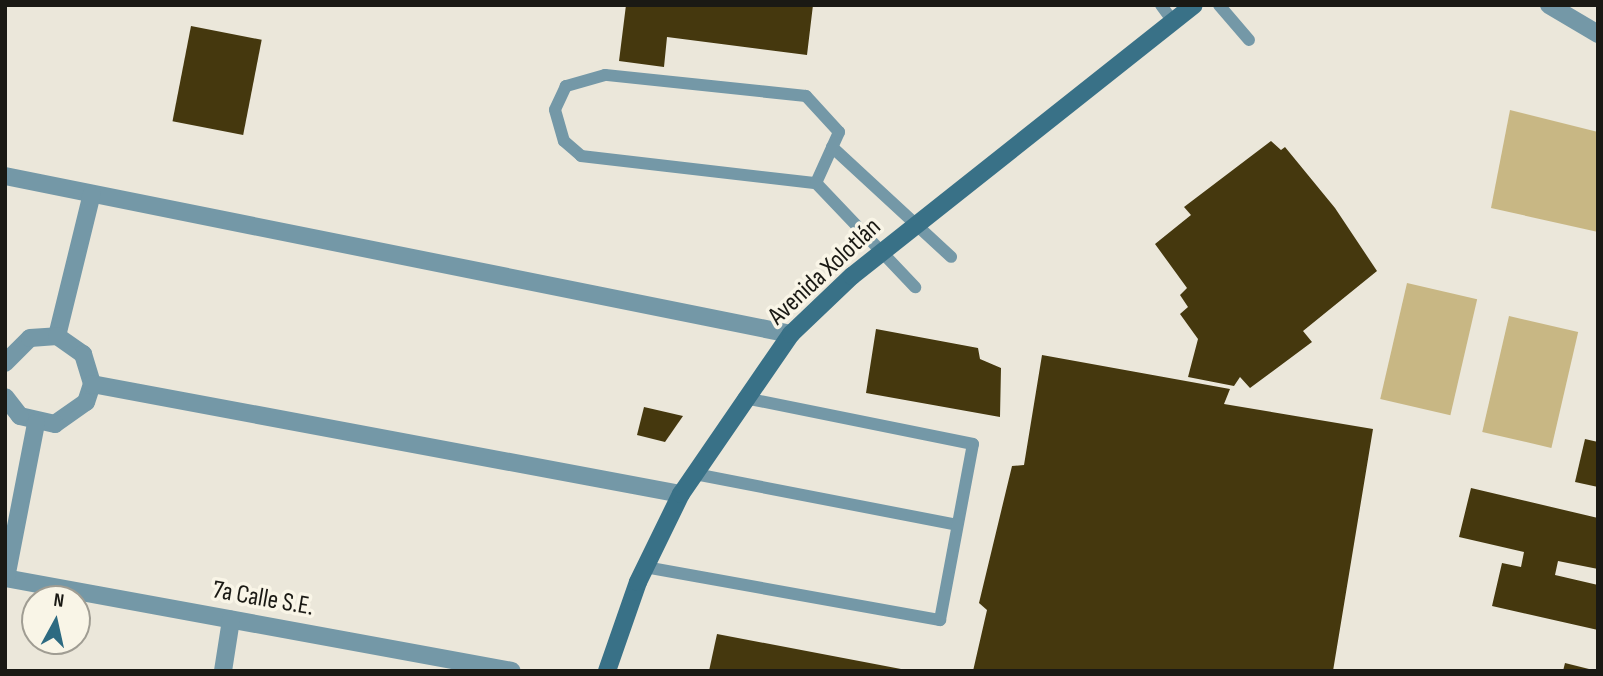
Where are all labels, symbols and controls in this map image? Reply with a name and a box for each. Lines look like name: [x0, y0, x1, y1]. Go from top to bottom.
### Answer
street label: Avenida Xolotlán: [762, 212, 888, 332]
street label: 7a Calle S.E.: [210, 575, 316, 623]
north arrow: [21, 585, 91, 655]
text: N: [52, 589, 65, 613]

